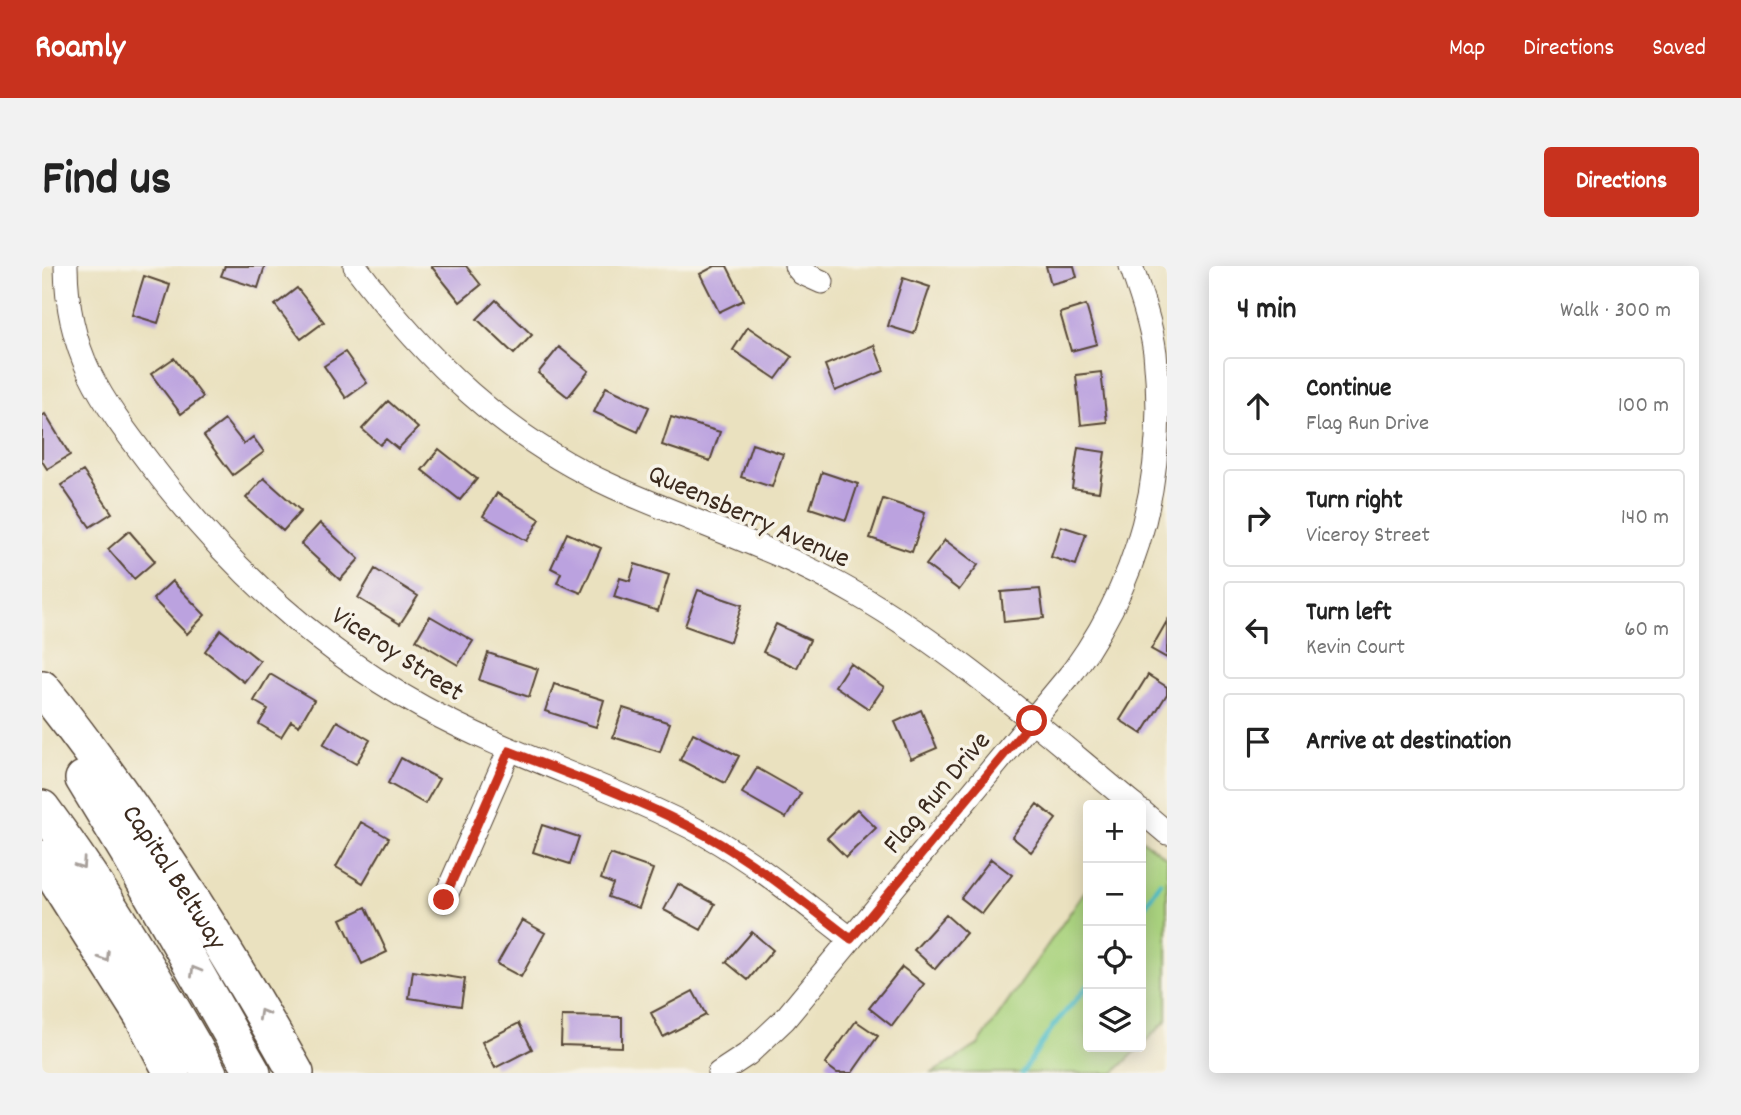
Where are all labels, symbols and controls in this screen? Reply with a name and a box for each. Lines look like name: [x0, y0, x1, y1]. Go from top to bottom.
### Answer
text: Roamly: [35, 26, 125, 73]
text: Map: [1449, 32, 1485, 66]
text: Directions: [1523, 32, 1614, 66]
text: Saved: [1652, 32, 1706, 66]
text: Find us: [42, 147, 171, 217]
button: Directions: [1544, 147, 1699, 217]
text: 4 min: [1237, 290, 1296, 333]
text: Walk · 300 m: [1560, 295, 1671, 328]
text: Continue: [1306, 371, 1391, 408]
icon: ahead: [1239, 387, 1277, 425]
text: 100 m: [1618, 390, 1669, 423]
text: Flag Run Drive: [1306, 408, 1429, 441]
street label: Queensberry Avenue: [641, 456, 855, 581]
text: Turn right: [1306, 483, 1403, 520]
icon: right: [1239, 499, 1277, 537]
text: 140 m: [1621, 502, 1669, 535]
text: Viceroy Street: [1306, 520, 1430, 553]
text: Turn left: [1306, 595, 1392, 632]
street label: Viceroy Street: [322, 598, 470, 714]
icon: left: [1239, 611, 1277, 649]
text: 60 m: [1624, 614, 1669, 647]
text: Kevin Court: [1306, 632, 1405, 665]
route start: [1016, 705, 1047, 736]
icon: arrive: [1239, 723, 1277, 761]
street label: Flag Run Drive: [875, 724, 1002, 865]
text: Arrive at destination: [1306, 724, 1511, 761]
street label: Capital Beltway: [110, 798, 235, 960]
map controls: [1083, 800, 1146, 1052]
button: +: [1083, 800, 1146, 863]
one-way arrow: [73, 856, 85, 869]
button: −: [1083, 863, 1146, 926]
route end: [428, 884, 459, 915]
button: locate: [1083, 926, 1146, 989]
one-way arrow: [97, 949, 110, 962]
one-way arrow: [190, 966, 203, 978]
button: layers: [1083, 989, 1146, 1052]
one-way arrow: [258, 1008, 271, 1021]

